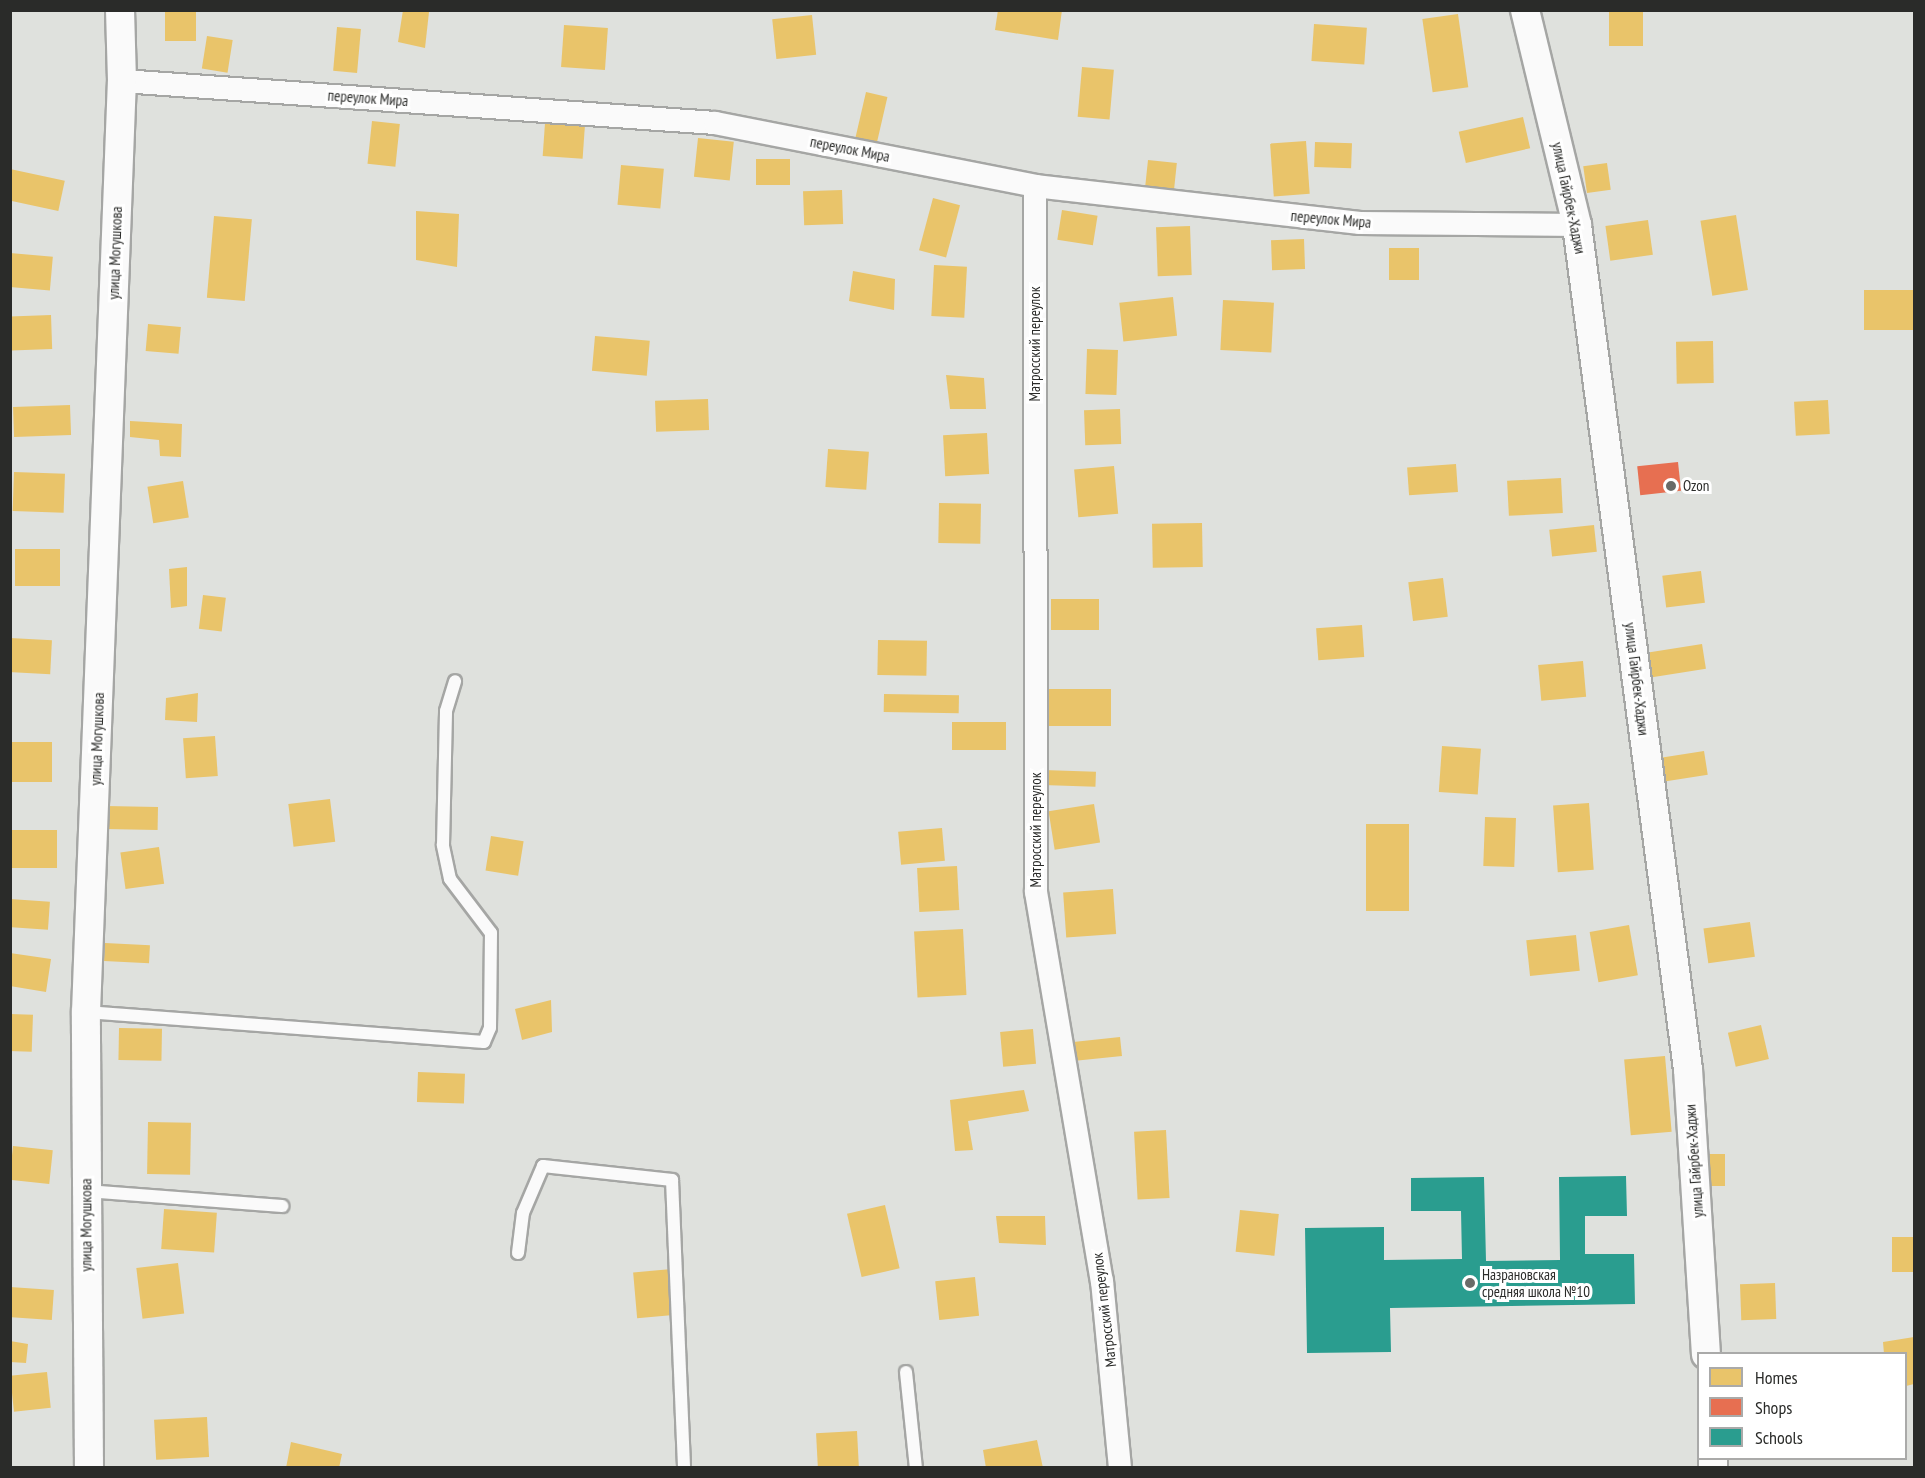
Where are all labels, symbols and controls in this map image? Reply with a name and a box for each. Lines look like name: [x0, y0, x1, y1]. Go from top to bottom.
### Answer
street label: переулок Мира: [327, 86, 409, 110]
street label: переулок Мира: [809, 132, 891, 166]
street label: улица Гайрбек-Хаджи: [1548, 140, 1590, 256]
street label: улица Могушкова: [104, 206, 126, 300]
street label: переулок Мира: [1290, 207, 1372, 231]
street label: Матросский переулок: [1026, 287, 1044, 401]
place label: Ozon: [1683, 477, 1709, 495]
marker: Ozon: [1664, 479, 1678, 493]
street label: улица Гайрбек-Хаджи: [1621, 621, 1653, 737]
street label: улица Могушкова: [86, 692, 108, 786]
street label: Матросский переулок: [1027, 773, 1045, 887]
street label: улица Гайрбек-Хаджи: [1681, 1104, 1707, 1218]
street label: улица Могушкова: [77, 1178, 95, 1272]
street label: Матросский переулок: [1088, 1252, 1120, 1368]
place label: Назрановская средняя школа №10: [1482, 1265, 1590, 1300]
marker: Назрановская средняя школа №10: [1463, 1276, 1477, 1290]
legend: [1697, 1352, 1907, 1460]
text: Homes: [1755, 1366, 1798, 1389]
text: Shops: [1755, 1396, 1792, 1419]
text: Schools: [1755, 1426, 1803, 1449]

